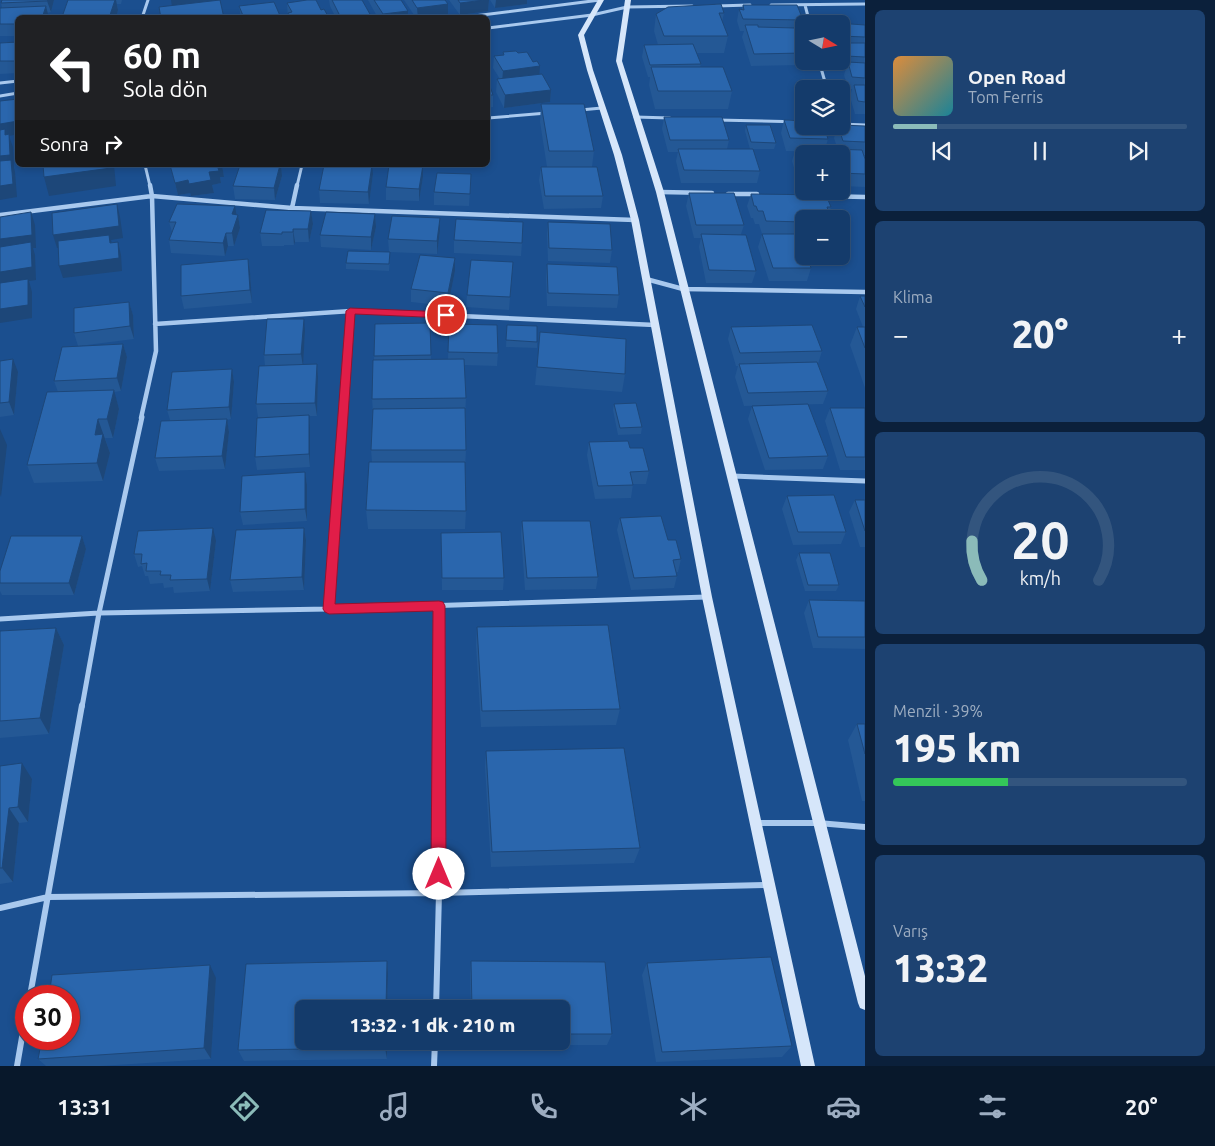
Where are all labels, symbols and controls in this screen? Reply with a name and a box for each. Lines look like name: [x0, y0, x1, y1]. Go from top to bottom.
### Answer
north arrow: [795, 15, 850, 70]
map controls: [795, 15, 850, 265]
icon: left: [40, 35, 105, 100]
text: 60 m: [123, 35, 201, 75]
text: Open Road: [968, 66, 1066, 88]
text: Sola dön: [123, 76, 208, 101]
button: layers: [795, 80, 850, 135]
text: Tom Ferris: [968, 88, 1043, 106]
icon: right: [99, 130, 127, 158]
text: Sonra: [40, 133, 89, 155]
icon: previous: [928, 137, 956, 165]
icon: pause: [1026, 137, 1054, 165]
icon: next: [1124, 137, 1152, 165]
button: +: [795, 145, 850, 200]
button: −: [795, 210, 850, 265]
text: Klima: [893, 288, 933, 306]
pin: [425, 294, 467, 336]
icon: arrive: [432, 301, 460, 329]
text: 20°: [1012, 313, 1068, 355]
text: −: [893, 319, 909, 350]
text: +: [1171, 319, 1187, 350]
text: 20: [1011, 511, 1069, 569]
text: km/h: [1019, 568, 1061, 588]
text: Menzil · 39%: [893, 702, 983, 720]
text: 195 km: [893, 727, 1021, 769]
position arrow: [412, 847, 464, 899]
text: Varış: [893, 922, 928, 940]
text: 13:32: [893, 947, 988, 989]
speed limit sign: 30: [15, 985, 80, 1050]
text: 13:32 · 1 dk · 210 m: [350, 1014, 515, 1036]
icon: directions: [227, 1089, 262, 1124]
icon: music: [377, 1089, 412, 1124]
icon: phone: [526, 1089, 561, 1124]
icon: climate: [676, 1089, 711, 1124]
icon: car: [826, 1089, 861, 1124]
icon: filters: [975, 1089, 1010, 1124]
text: 13:31: [57, 1094, 112, 1119]
text: 20°: [1125, 1094, 1158, 1119]

